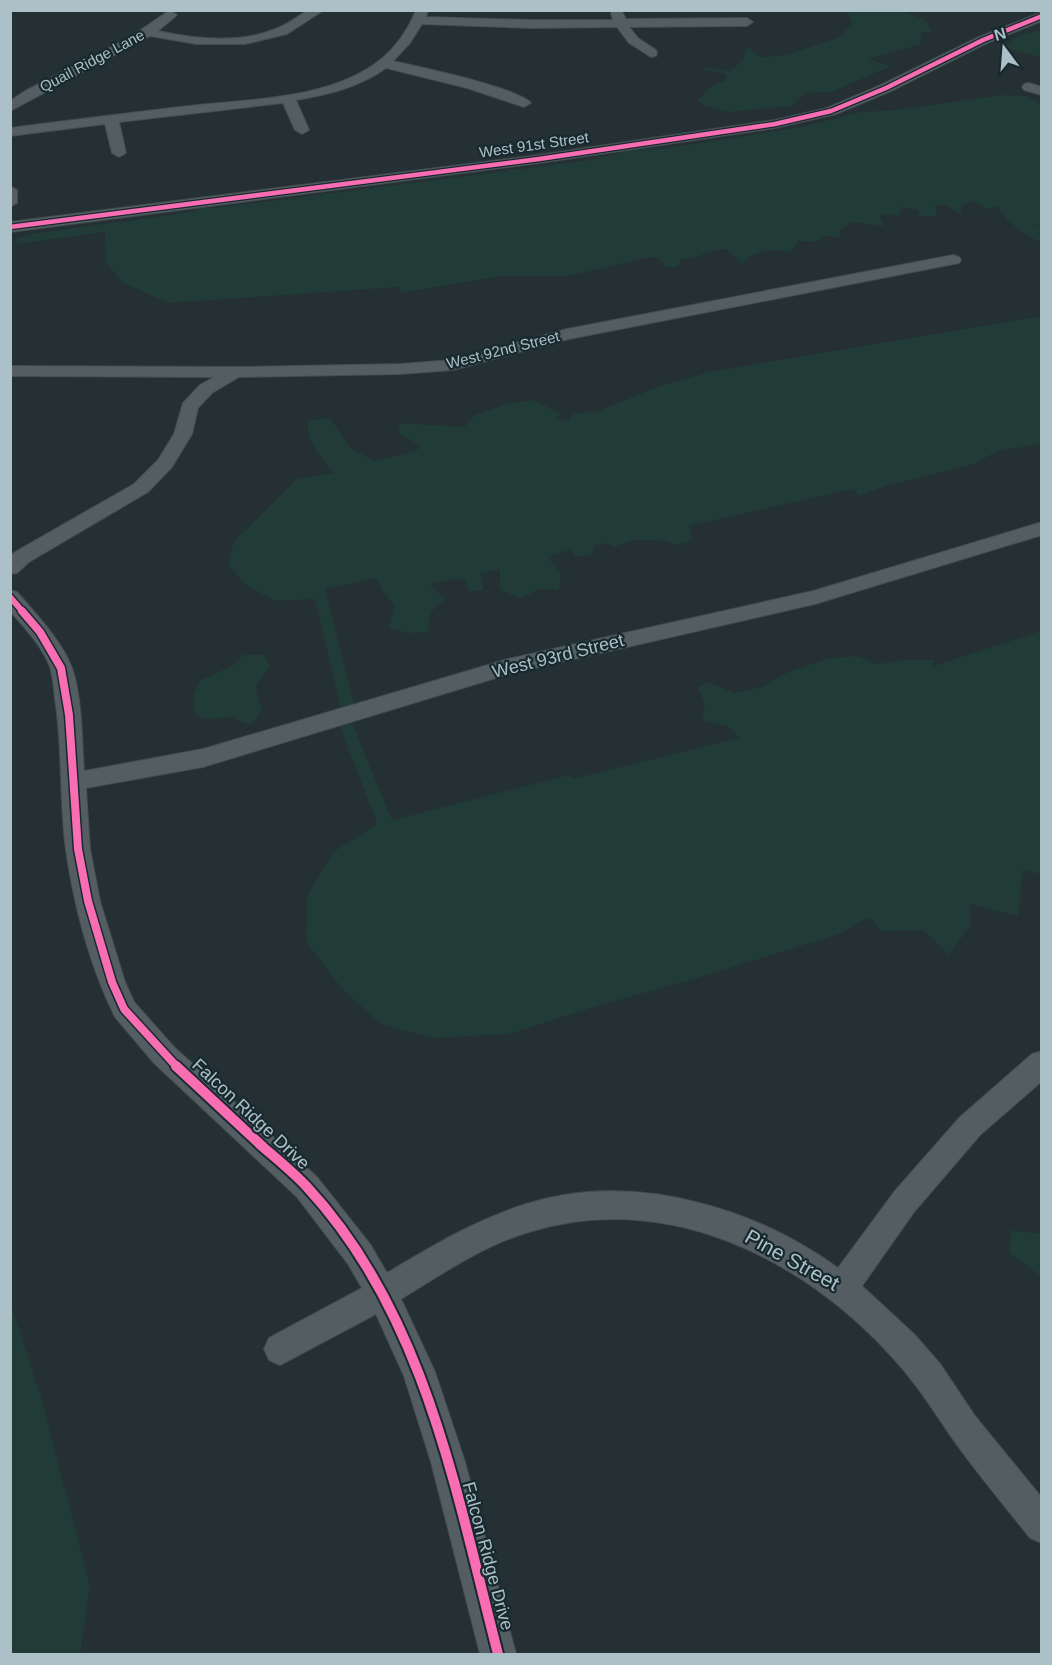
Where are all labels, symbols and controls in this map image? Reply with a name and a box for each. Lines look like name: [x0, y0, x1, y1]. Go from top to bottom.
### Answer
north arrow: [974, 18, 1034, 78]
text: N: [992, 24, 1008, 44]
street label: Quail Ridge Lane: [37, 26, 147, 95]
street label: West 91st Street: [478, 128, 591, 161]
street label: West 92nd Street: [445, 327, 562, 372]
street label: West 93rd Street: [490, 630, 626, 682]
street label: Falcon Ridge Drive: [188, 1054, 314, 1174]
street label: Pine Street: [741, 1224, 843, 1295]
street label: Falcon Ridge Drive: [459, 1479, 517, 1633]

